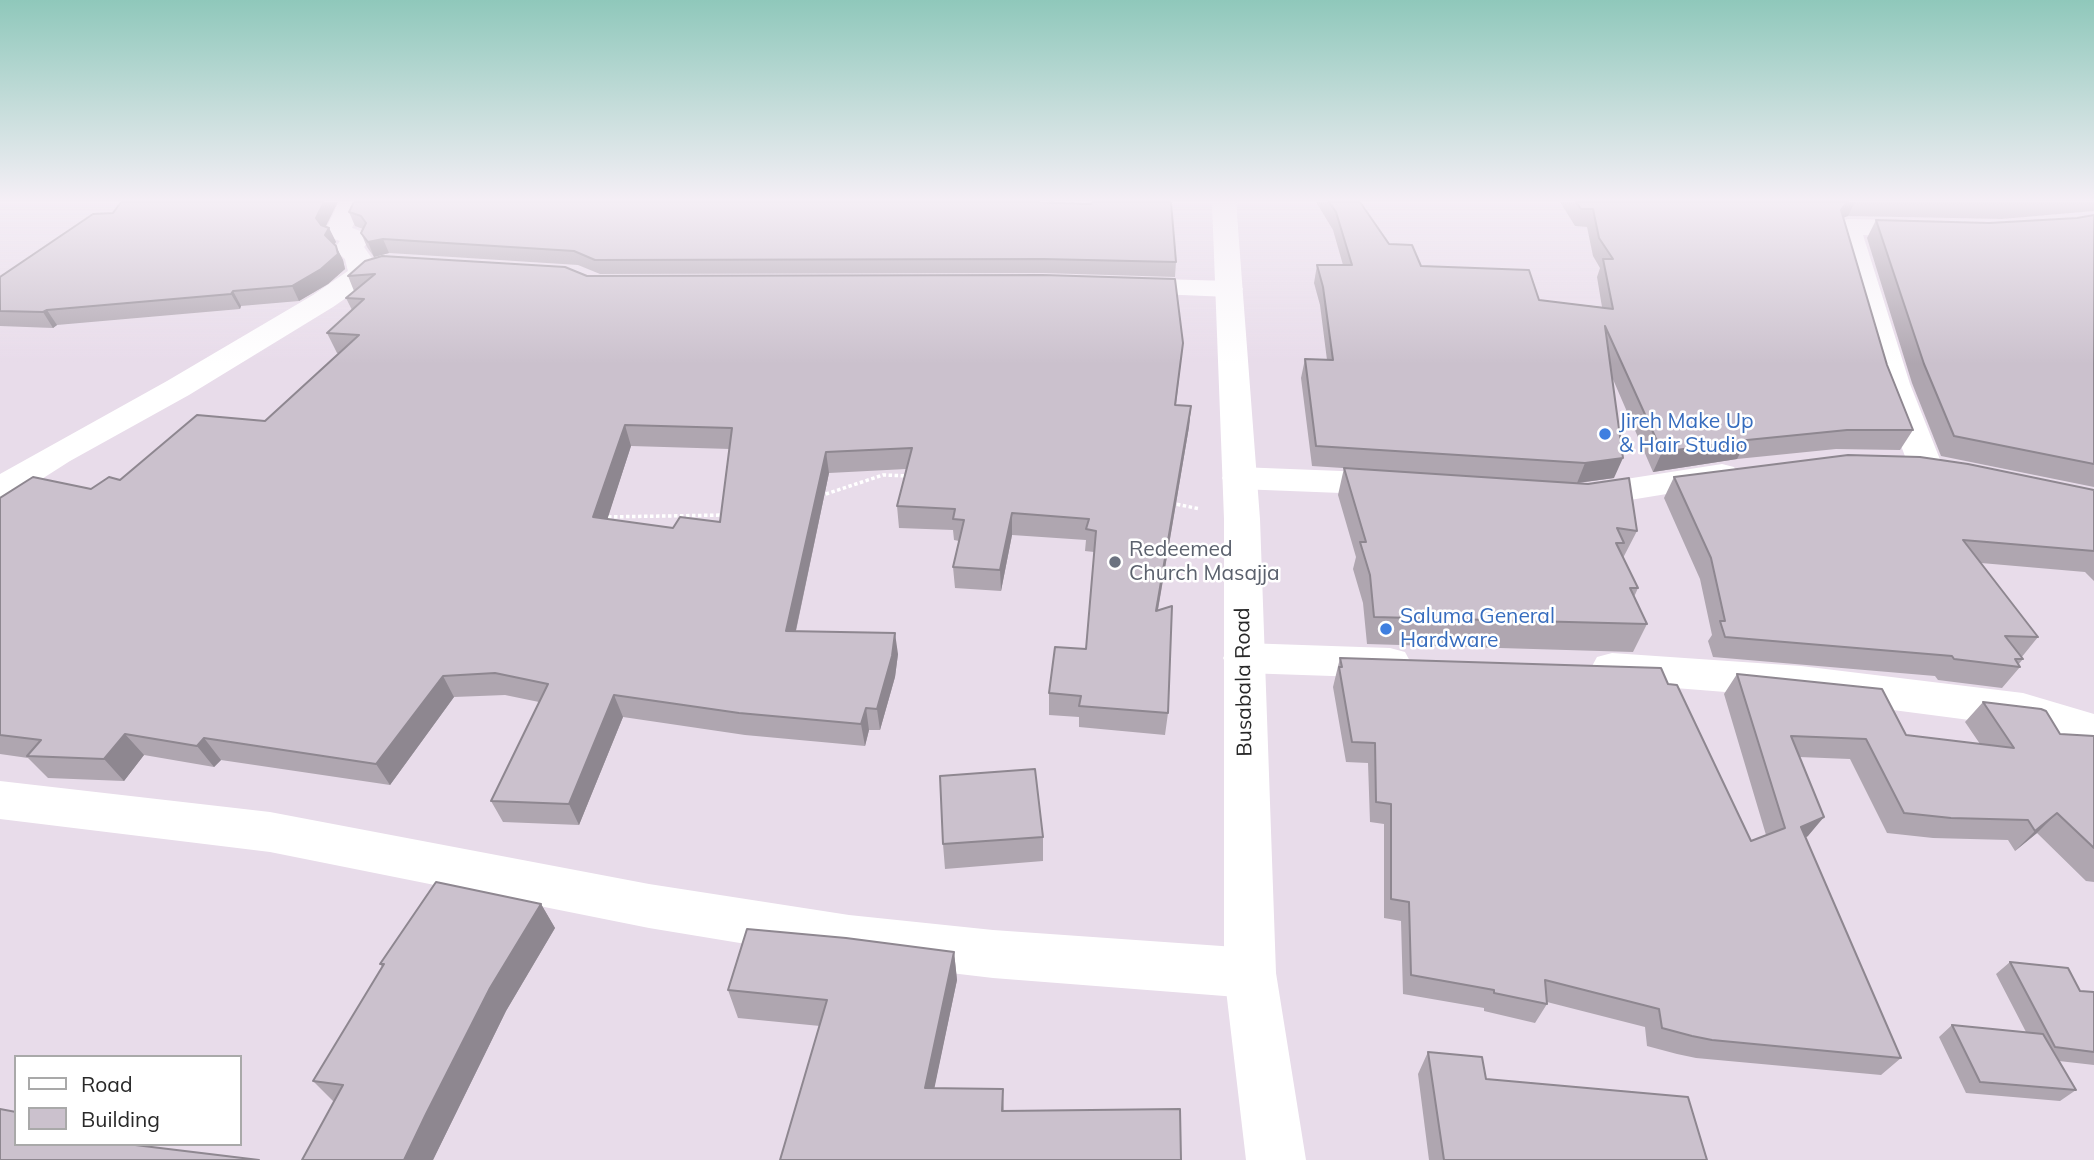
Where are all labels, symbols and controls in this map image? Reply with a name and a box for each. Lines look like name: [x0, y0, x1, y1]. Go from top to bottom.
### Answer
place label: Jireh Make Up & Hair Studio: [1619, 409, 1754, 459]
marker: Jireh Make Up & Hair Studio: [1597, 426, 1613, 442]
place label: Redeemed Church Masajja: [1129, 537, 1280, 587]
marker: Redeemed Church Masajja: [1107, 554, 1123, 570]
place label: Saluma General Hardware: [1400, 604, 1555, 654]
street label: Busabala Road: [1230, 607, 1258, 757]
marker: Saluma General Hardware: [1378, 621, 1394, 637]
legend: [14, 1055, 242, 1146]
text: Road: [81, 1071, 132, 1097]
text: Building: [81, 1106, 160, 1132]

